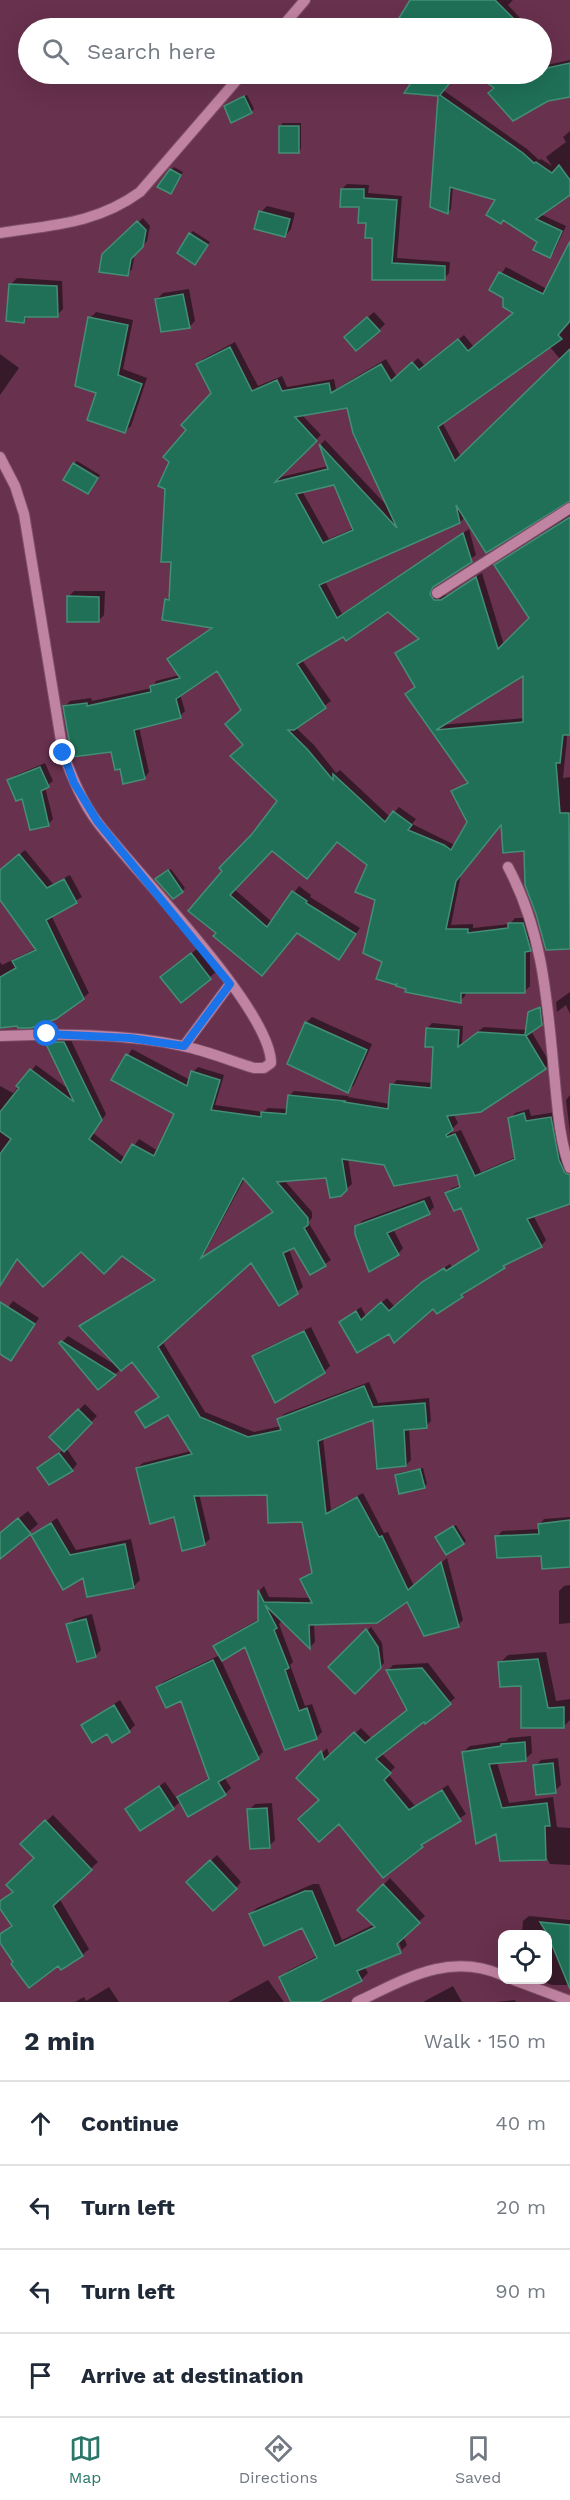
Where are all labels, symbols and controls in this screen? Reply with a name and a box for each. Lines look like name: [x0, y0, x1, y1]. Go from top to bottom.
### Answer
search box: [18, 18, 552, 84]
icon: search: [39, 35, 72, 68]
text: Search here: [87, 39, 216, 64]
route end: [49, 739, 75, 765]
route start: [33, 1020, 59, 1046]
map controls: [498, 1930, 552, 1984]
button: locate: [498, 1930, 552, 1984]
text: 2 min: [24, 2026, 95, 2056]
text: Walk · 150 m: [424, 2029, 546, 2053]
icon: ahead: [24, 2107, 57, 2140]
text: Continue: [81, 2111, 179, 2136]
text: 40 m: [495, 2111, 546, 2135]
icon: left: [24, 2191, 57, 2224]
text: Turn left: [81, 2195, 175, 2220]
text: 20 m: [496, 2195, 546, 2219]
icon: left: [24, 2275, 57, 2308]
text: Turn left: [81, 2279, 175, 2304]
text: 90 m: [495, 2279, 546, 2303]
icon: arrive: [24, 2359, 57, 2392]
text: Arrive at destination: [81, 2363, 304, 2388]
tab: Map: [69, 2432, 102, 2487]
tab: Directions: [239, 2432, 318, 2487]
tab: Saved: [455, 2432, 501, 2487]

